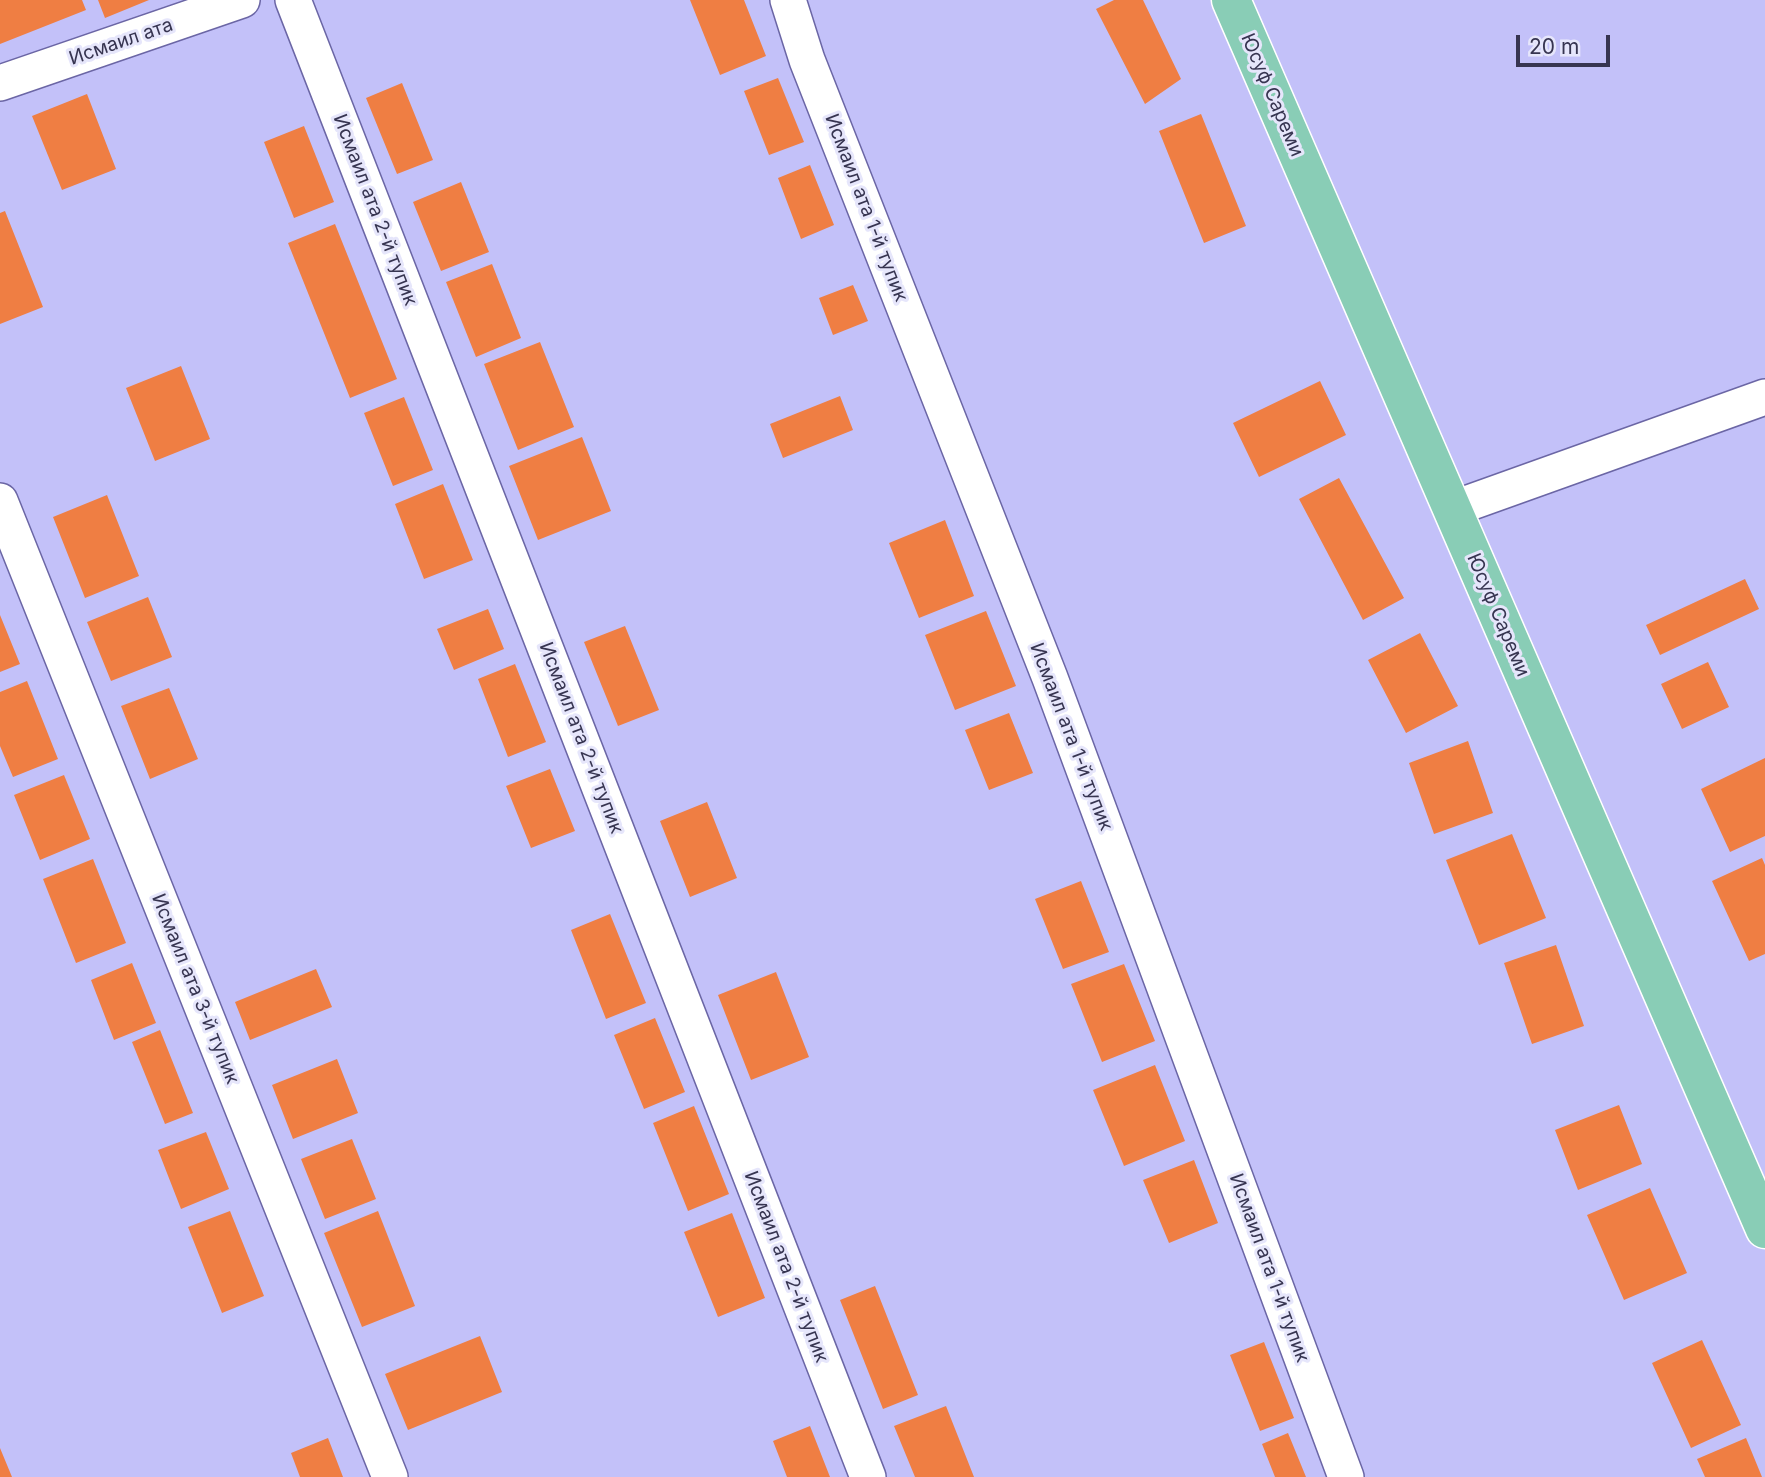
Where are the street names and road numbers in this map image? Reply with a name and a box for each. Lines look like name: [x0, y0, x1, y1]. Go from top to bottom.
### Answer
street label: Исмаил ата: [66, 14, 176, 70]
street label: Юсуф Сареми: [1236, 30, 1308, 160]
street label: Исмаил ата 2-й тупик: [328, 111, 422, 309]
street label: Исмаил ата 1-й тупик: [820, 111, 912, 305]
street label: Юсуф Сареми: [1462, 550, 1534, 680]
street label: Исмаил ата 2-й тупик: [534, 639, 628, 837]
street label: Исмаил ата 1-й тупик: [1025, 640, 1117, 834]
street label: Исмаил ата 3-й тупик: [146, 891, 244, 1087]
street label: Исмаил ата 2-й тупик: [739, 1168, 833, 1366]
street label: Исмаил ата 1-й тупик: [1224, 1171, 1314, 1365]

